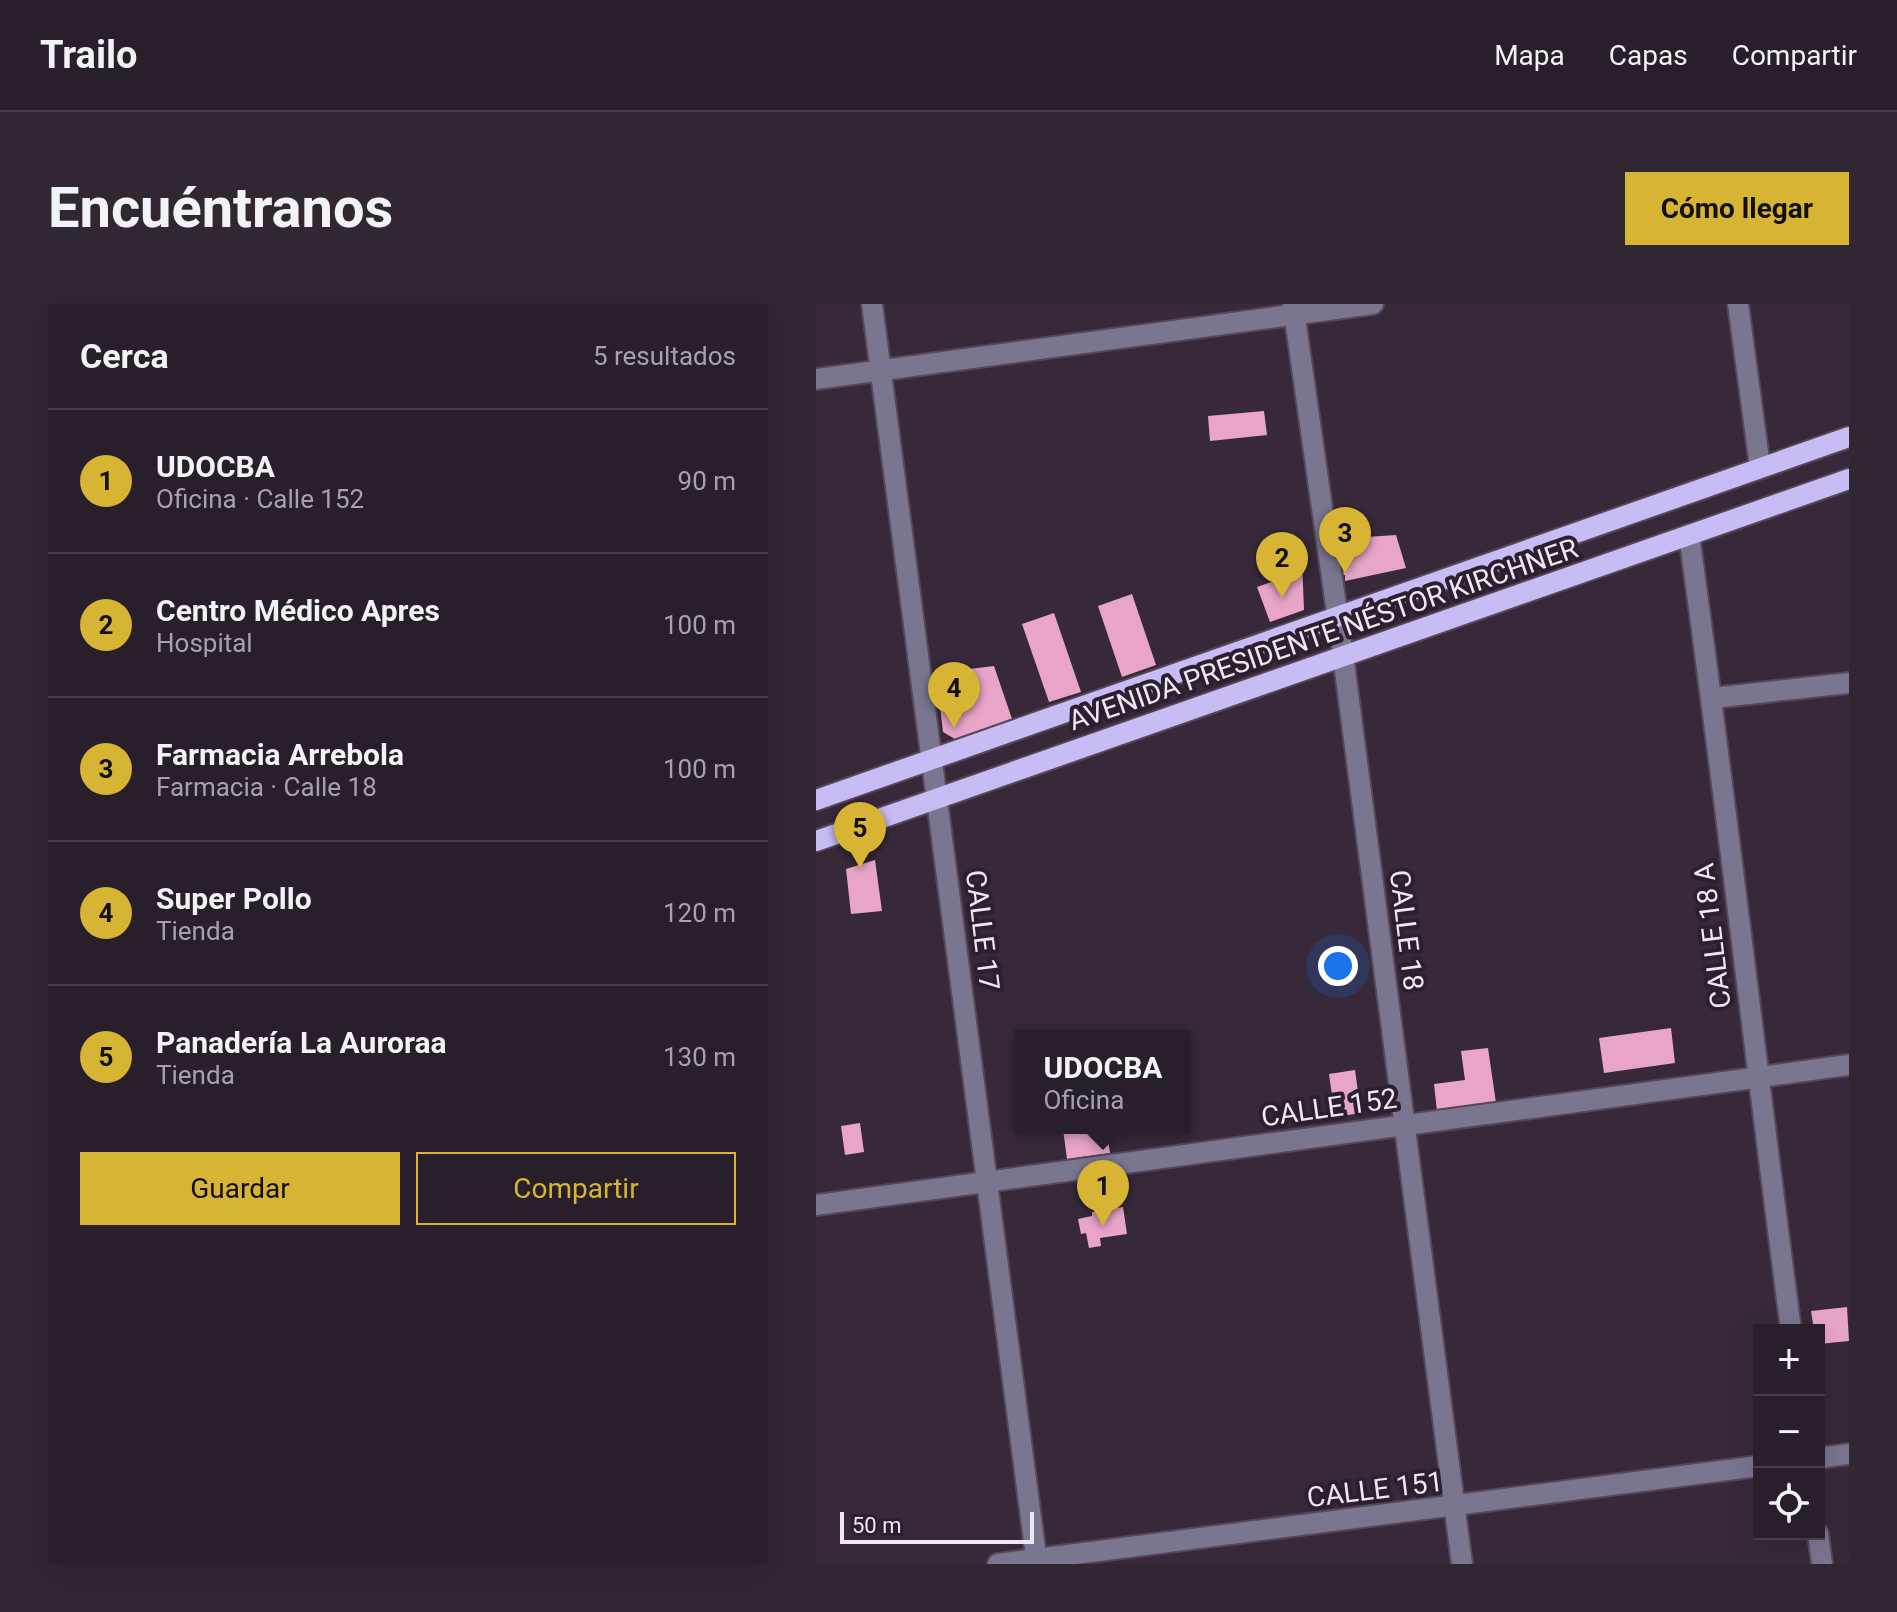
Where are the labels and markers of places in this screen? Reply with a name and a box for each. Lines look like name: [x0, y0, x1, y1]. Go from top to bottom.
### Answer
pin: 3: [1319, 507, 1371, 573]
pin: 2: [1256, 532, 1308, 598]
pin: 4: [928, 662, 980, 728]
pin: 5: [834, 802, 886, 868]
pin: 1: [1077, 1160, 1129, 1226]

